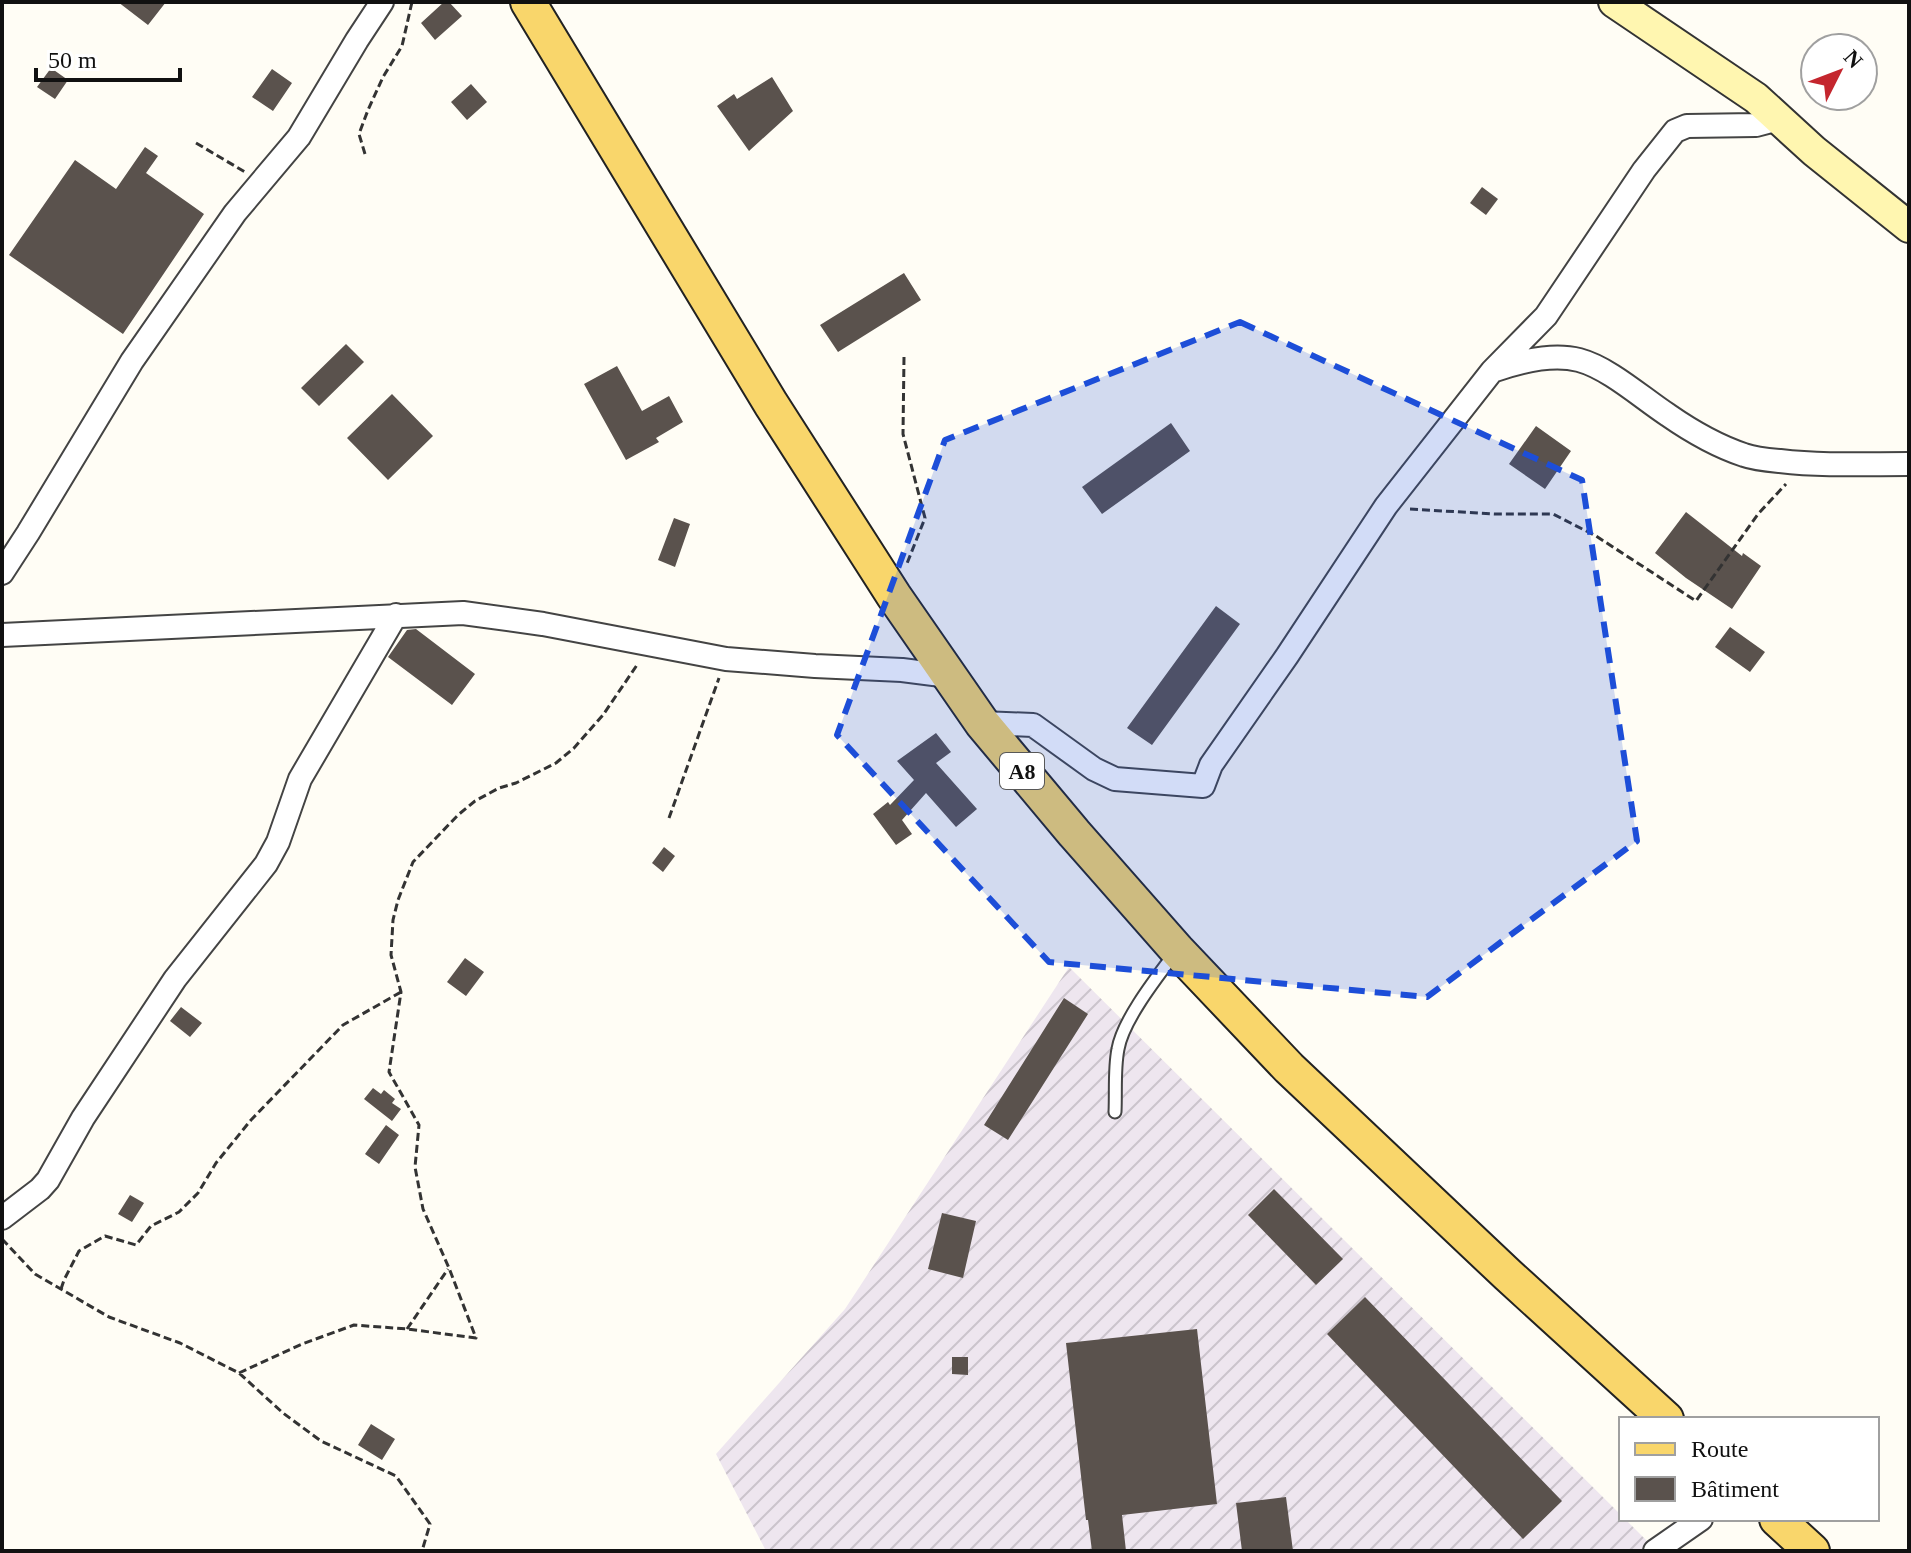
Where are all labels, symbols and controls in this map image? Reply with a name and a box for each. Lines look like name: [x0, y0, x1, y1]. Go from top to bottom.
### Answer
scale bar: [36, 32, 180, 82]
north arrow: [1799, 32, 1879, 112]
text: N: [1839, 45, 1868, 73]
text: 50 m: [48, 47, 97, 73]
road number: A8: [1000, 753, 1044, 789]
legend: [1619, 1417, 1879, 1521]
text: Route: [1691, 1436, 1748, 1462]
text: Bâtiment: [1691, 1476, 1779, 1502]

